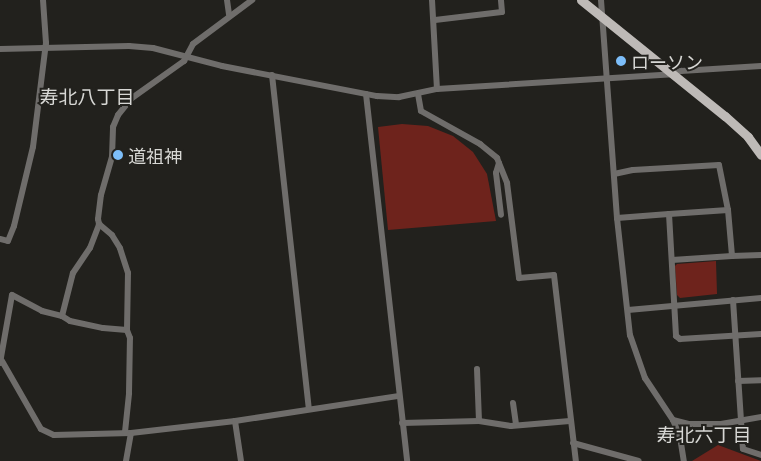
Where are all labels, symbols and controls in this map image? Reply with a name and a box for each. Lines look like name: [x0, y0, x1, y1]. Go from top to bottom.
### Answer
place label: ローソン: [631, 50, 703, 72]
marker: ローソン: [615, 55, 627, 67]
district label: 寿北八丁目: [40, 85, 134, 107]
place label: 道祖神: [128, 144, 182, 166]
marker: 道祖神: [112, 149, 124, 161]
district label: 寿北六丁目: [657, 423, 751, 445]

